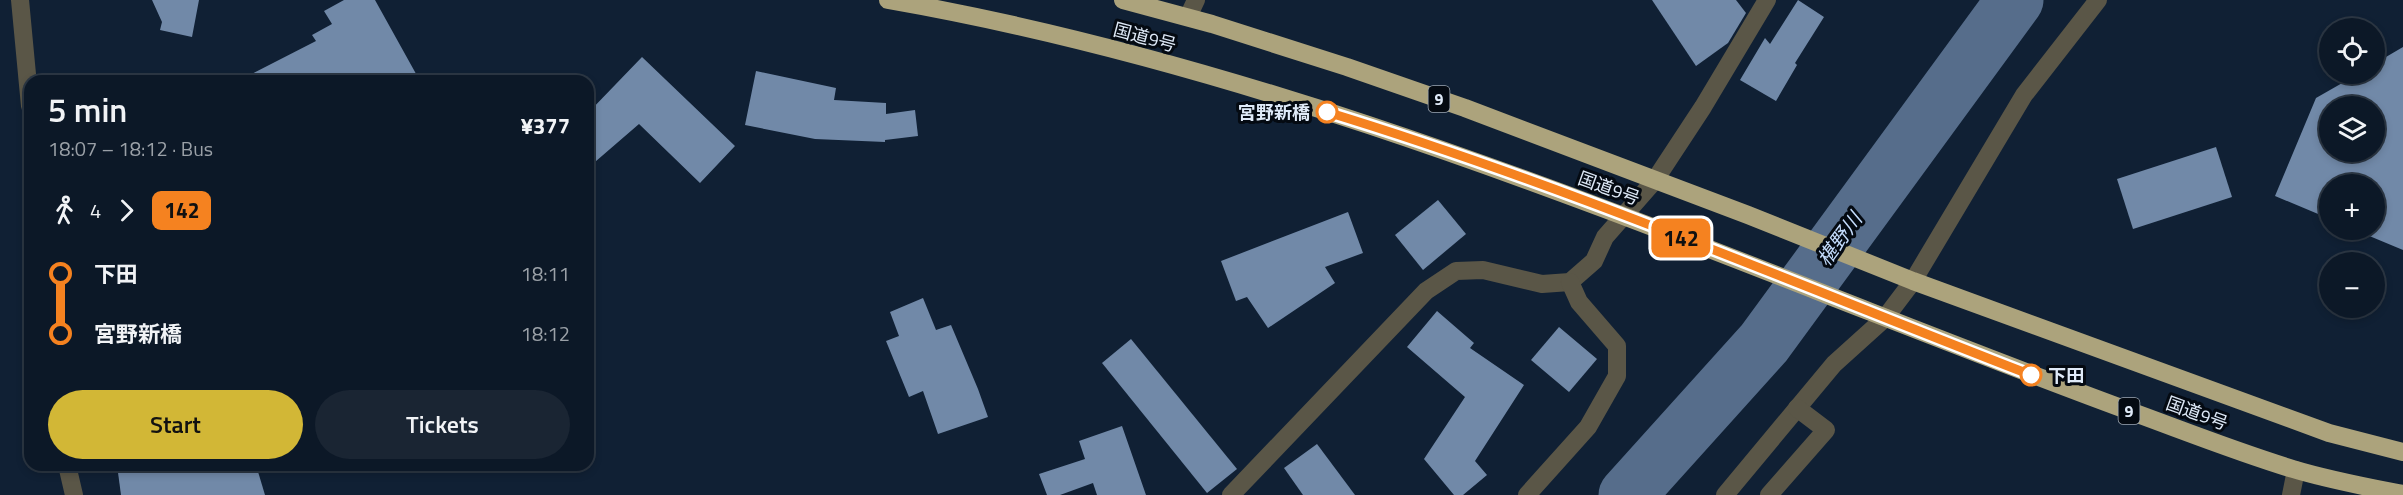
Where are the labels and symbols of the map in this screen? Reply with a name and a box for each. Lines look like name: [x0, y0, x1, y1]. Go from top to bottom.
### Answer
street label: 国道9号: [1111, 16, 1179, 58]
road number: 9: [1428, 86, 1450, 112]
place label: 宮野新橋: [1238, 99, 1310, 126]
marker: 宮野新橋: [1316, 101, 1338, 123]
street label: 国道9号: [1574, 164, 1644, 212]
water label: 椹野川: [1809, 204, 1870, 272]
line badge: 142: [1646, 218, 1716, 258]
place label: 下田: [2048, 362, 2084, 389]
marker: 下田: [2020, 364, 2042, 386]
street label: 国道9号: [2162, 389, 2232, 437]
road number: 9: [2118, 398, 2140, 424]

